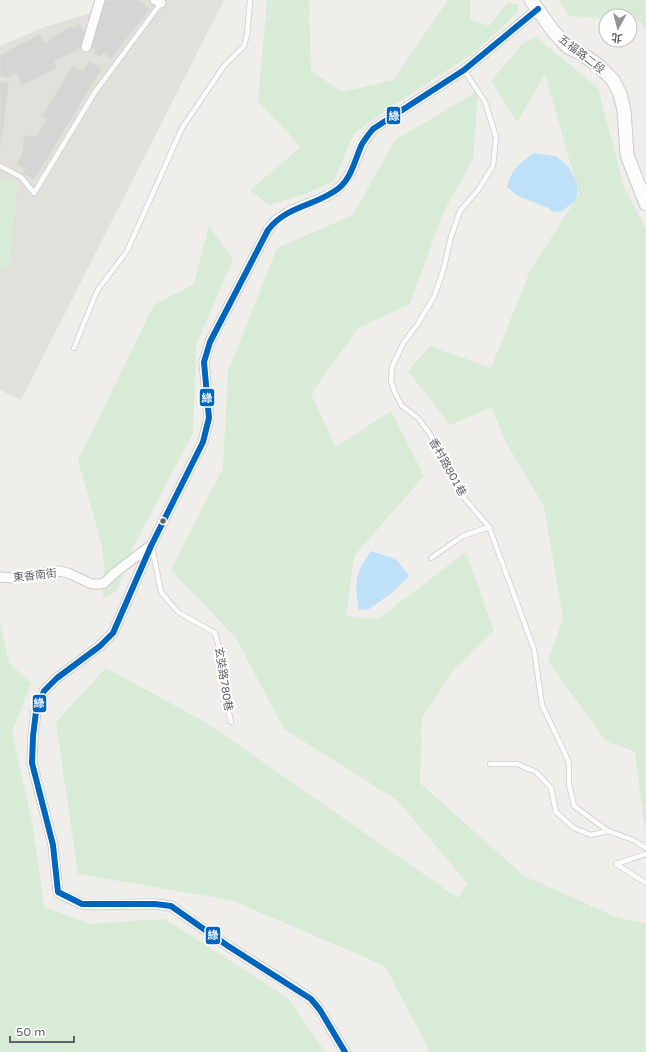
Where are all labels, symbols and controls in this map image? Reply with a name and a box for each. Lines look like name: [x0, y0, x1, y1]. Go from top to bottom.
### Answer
north arrow: [598, 8, 638, 48]
text: 北: [611, 30, 623, 45]
street label: 五福路二段: [556, 32, 607, 76]
line badge: 綠: [386, 106, 401, 125]
text: 綠: [389, 110, 400, 123]
line badge: 綠: [199, 388, 215, 407]
text: 綠: [202, 392, 213, 405]
street label: 香村路801巷: [426, 436, 469, 499]
unlabelled marker: [158, 516, 168, 526]
street label: 東香南街: [12, 567, 58, 584]
street label: 玄奘路780巷: [212, 646, 235, 712]
line badge: 綠: [32, 694, 47, 713]
text: 綠: [34, 697, 45, 710]
line badge: 綠: [205, 926, 221, 945]
text: 綠: [208, 929, 219, 942]
scale bar: [10, 1018, 74, 1044]
text: 50 m: [16, 1025, 45, 1039]

